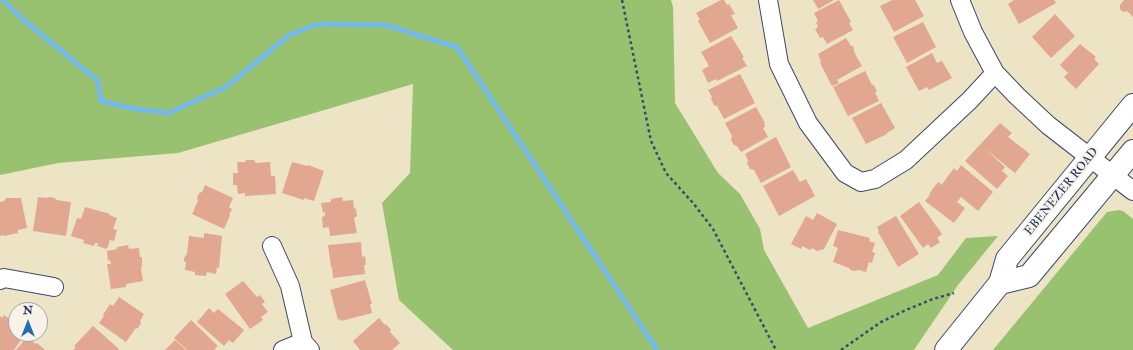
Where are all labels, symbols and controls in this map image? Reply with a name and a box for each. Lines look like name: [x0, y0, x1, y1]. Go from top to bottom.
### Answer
street label: EBENEZER ROAD: [1022, 145, 1102, 239]
north arrow: [8, 302, 48, 342]
text: N: [23, 304, 33, 317]

